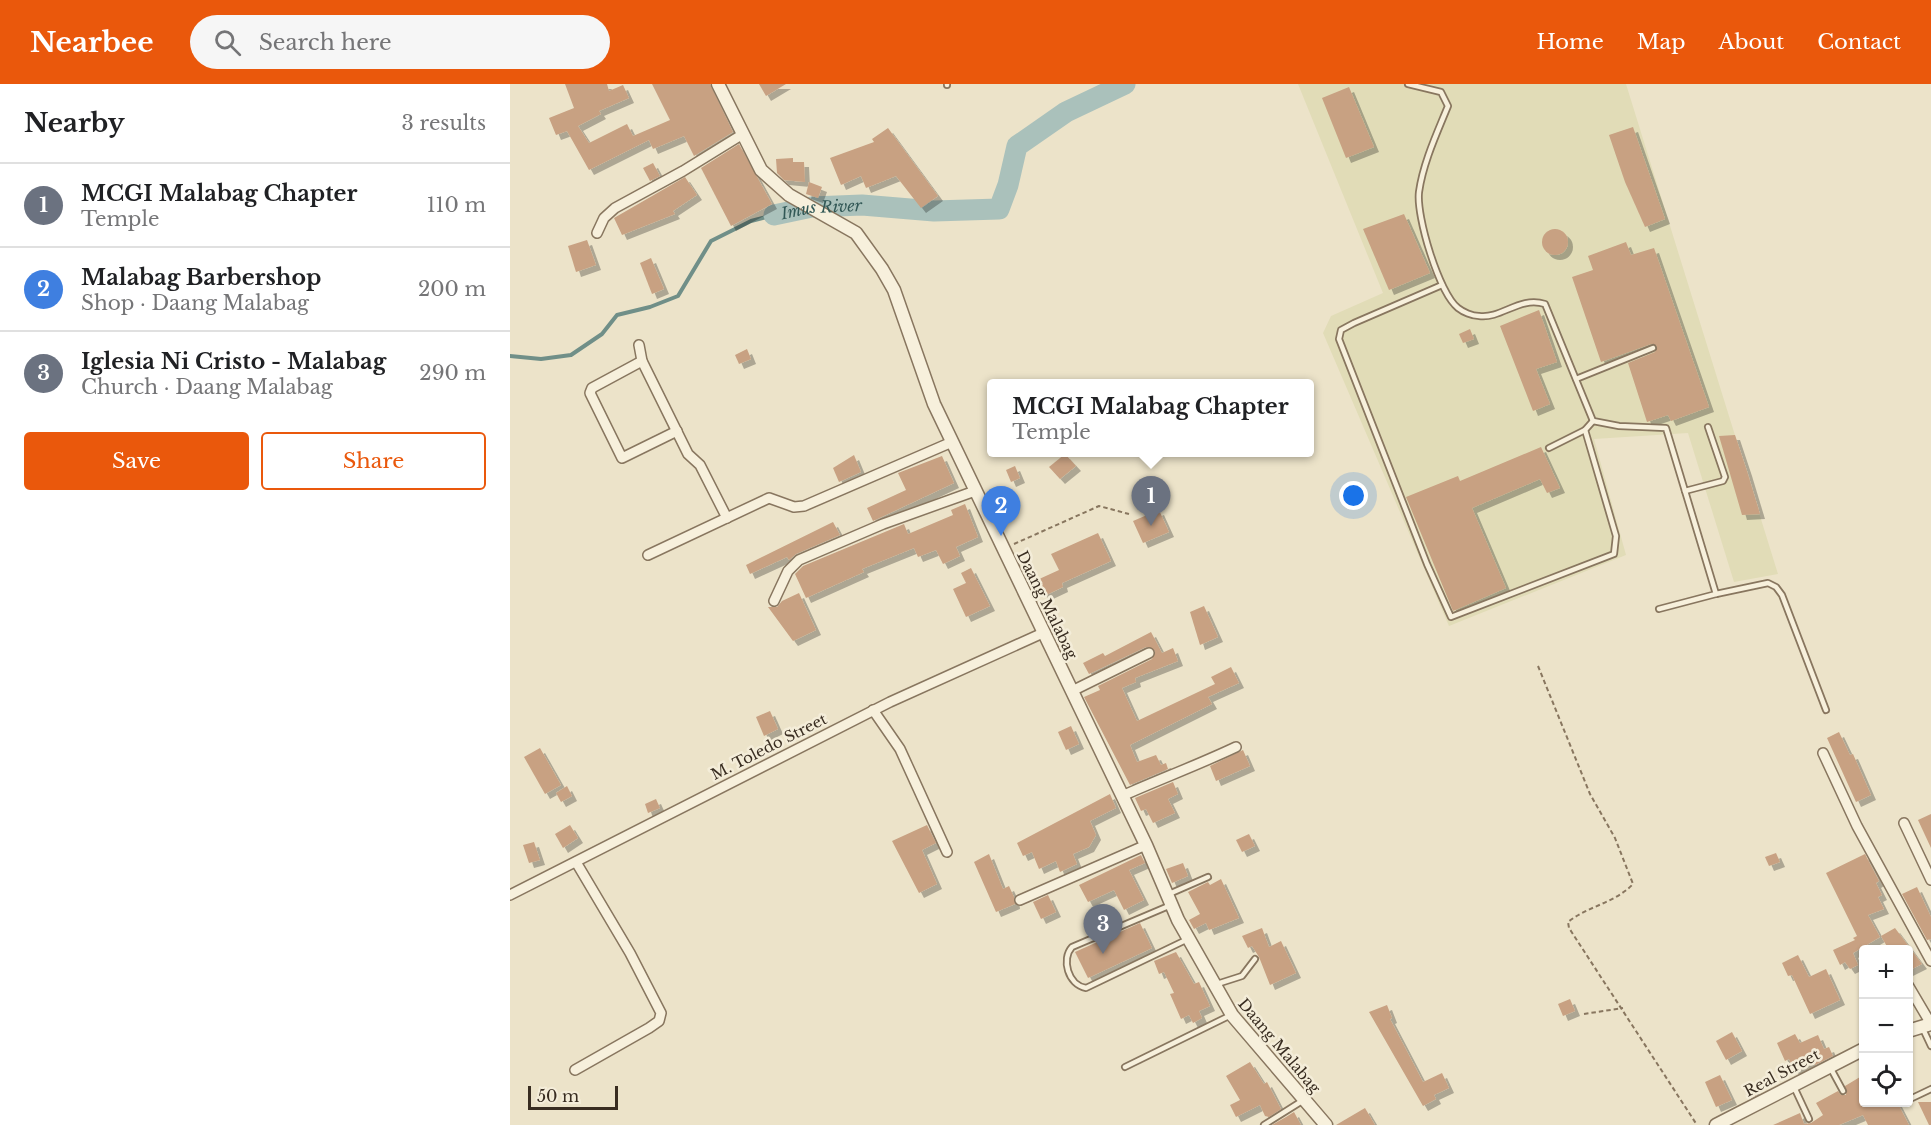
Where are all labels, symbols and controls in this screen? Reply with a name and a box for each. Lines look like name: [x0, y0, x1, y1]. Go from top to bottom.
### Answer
search box: [190, 15, 610, 69]
text: Nearbee: [30, 25, 154, 60]
icon: search: [211, 26, 244, 59]
text: Search here: [259, 29, 392, 56]
text: Home: [1537, 29, 1604, 55]
text: Map: [1637, 29, 1685, 55]
text: About: [1718, 29, 1784, 55]
text: Contact: [1817, 29, 1901, 55]
text: Nearby: [24, 107, 125, 139]
text: 3 results: [402, 111, 486, 135]
text: MCGI Malabag Chapter: [81, 180, 357, 207]
text: 1: [39, 193, 48, 217]
text: 110 m: [427, 193, 486, 217]
water label: Imus River: [778, 195, 863, 224]
text: Temple: [81, 207, 159, 231]
text: Malabag Barbershop: [81, 264, 321, 291]
text: 2: [37, 277, 50, 301]
text: 200 m: [418, 277, 486, 301]
text: Shop · Daang Malabag: [81, 291, 309, 315]
text: Iglesia Ni Cristo - Malabag: [81, 348, 386, 375]
text: 3: [37, 361, 50, 385]
text: 290 m: [419, 361, 486, 385]
text: Church · Daang Malabag: [81, 375, 333, 399]
popup: [987, 379, 1314, 457]
text: MCGI Malabag Chapter: [1012, 393, 1289, 420]
text: Temple: [1012, 420, 1091, 444]
button: Save: [24, 432, 249, 490]
button: Share: [261, 432, 486, 490]
pin: 1: [1132, 476, 1170, 526]
your location: [1339, 481, 1368, 510]
pin: 2: [982, 486, 1020, 536]
street label: Daang Malabag: [1013, 548, 1082, 663]
street label: M. Toledo Street: [708, 709, 830, 784]
pin: 3: [1084, 904, 1122, 954]
map controls: [1859, 945, 1913, 1107]
button: +: [1859, 945, 1913, 999]
street label: Daang Malabag: [1234, 994, 1325, 1098]
button: −: [1859, 999, 1913, 1053]
street label: Real Street: [1741, 1045, 1823, 1100]
button: locate: [1859, 1053, 1913, 1107]
scale bar: [528, 1083, 618, 1110]
text: 50 m: [537, 1086, 579, 1106]

